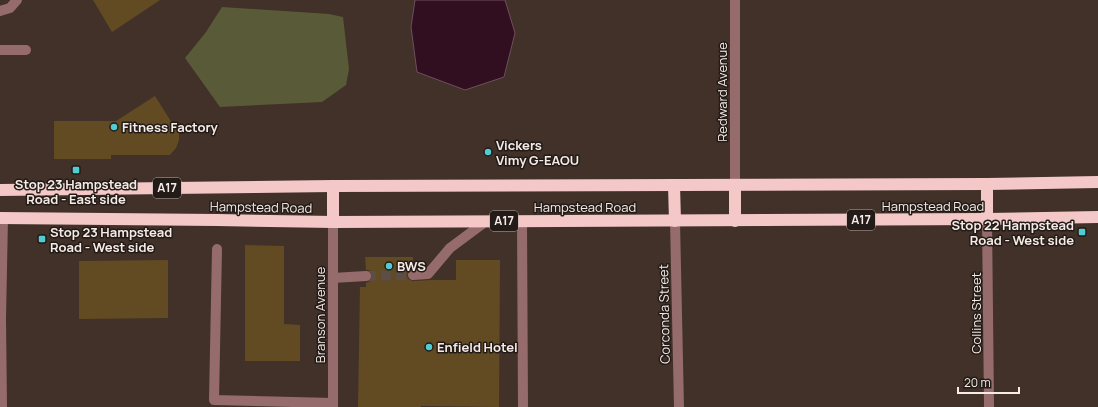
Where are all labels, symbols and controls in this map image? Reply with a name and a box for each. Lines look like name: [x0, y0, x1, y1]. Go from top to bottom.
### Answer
street label: Redward Avenue: [713, 42, 731, 142]
place label: Fitness Factory: [122, 118, 218, 136]
marker: Fitness Factory: [109, 122, 119, 132]
place label: Vickers Vimy G-EAOU: [496, 136, 579, 169]
marker: Vickers Vimy G-EAOU: [483, 147, 493, 157]
marker: Stop 23 Hampstead Road - East side: [71, 165, 81, 175]
place label: Stop 23 Hampstead Road - East side: [15, 175, 137, 208]
road number: A17: [153, 178, 181, 198]
street label: Hampstead Road: [210, 197, 312, 217]
street label: Hampstead Road: [882, 197, 984, 215]
street label: Hampstead Road: [534, 198, 636, 216]
road number: A17: [847, 210, 875, 230]
road number: A17: [490, 211, 518, 231]
place label: Stop 22 Hampstead Road - West side: [952, 216, 1074, 249]
place label: Stop 23 Hampstead Road - West side: [50, 223, 172, 256]
marker: Stop 22 Hampstead Road - West side: [1077, 227, 1087, 237]
marker: Stop 23 Hampstead Road - West side: [37, 234, 47, 244]
place label: BWS: [397, 257, 426, 275]
marker: BWS: [384, 261, 394, 271]
street label: Corconda Street: [654, 264, 674, 364]
street label: Branson Avenue: [311, 266, 329, 363]
street label: Collins Street: [967, 272, 985, 354]
place label: Enfield Hotel: [437, 338, 518, 356]
marker: Enfield Hotel: [424, 342, 434, 352]
scale bar: [958, 369, 1019, 395]
text: 20 m: [964, 374, 991, 391]

